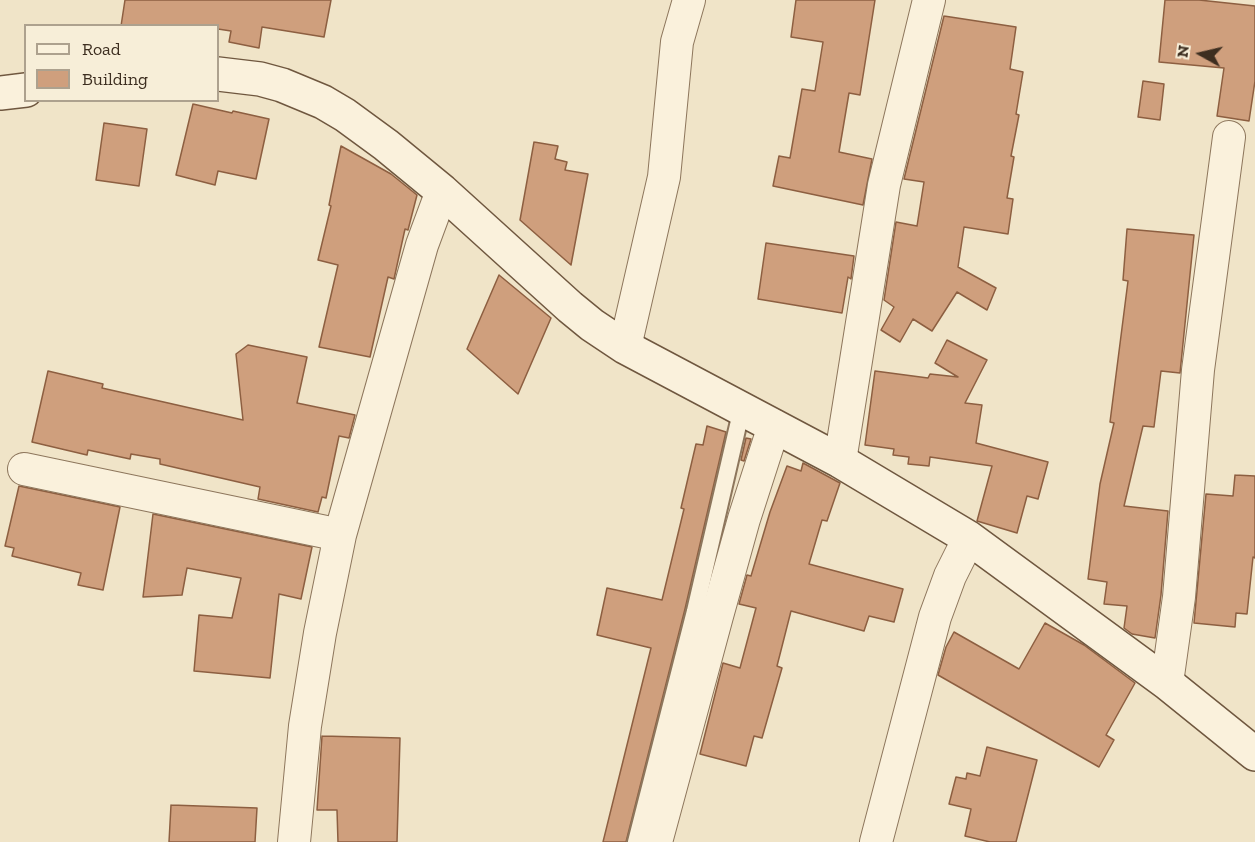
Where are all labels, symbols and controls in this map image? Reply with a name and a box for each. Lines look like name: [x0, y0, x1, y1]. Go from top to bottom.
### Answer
legend: [24, 24, 219, 102]
north arrow: [1171, 24, 1231, 84]
text: Road: [82, 38, 121, 60]
text: N: [1172, 44, 1193, 59]
text: Building: [82, 68, 148, 90]

